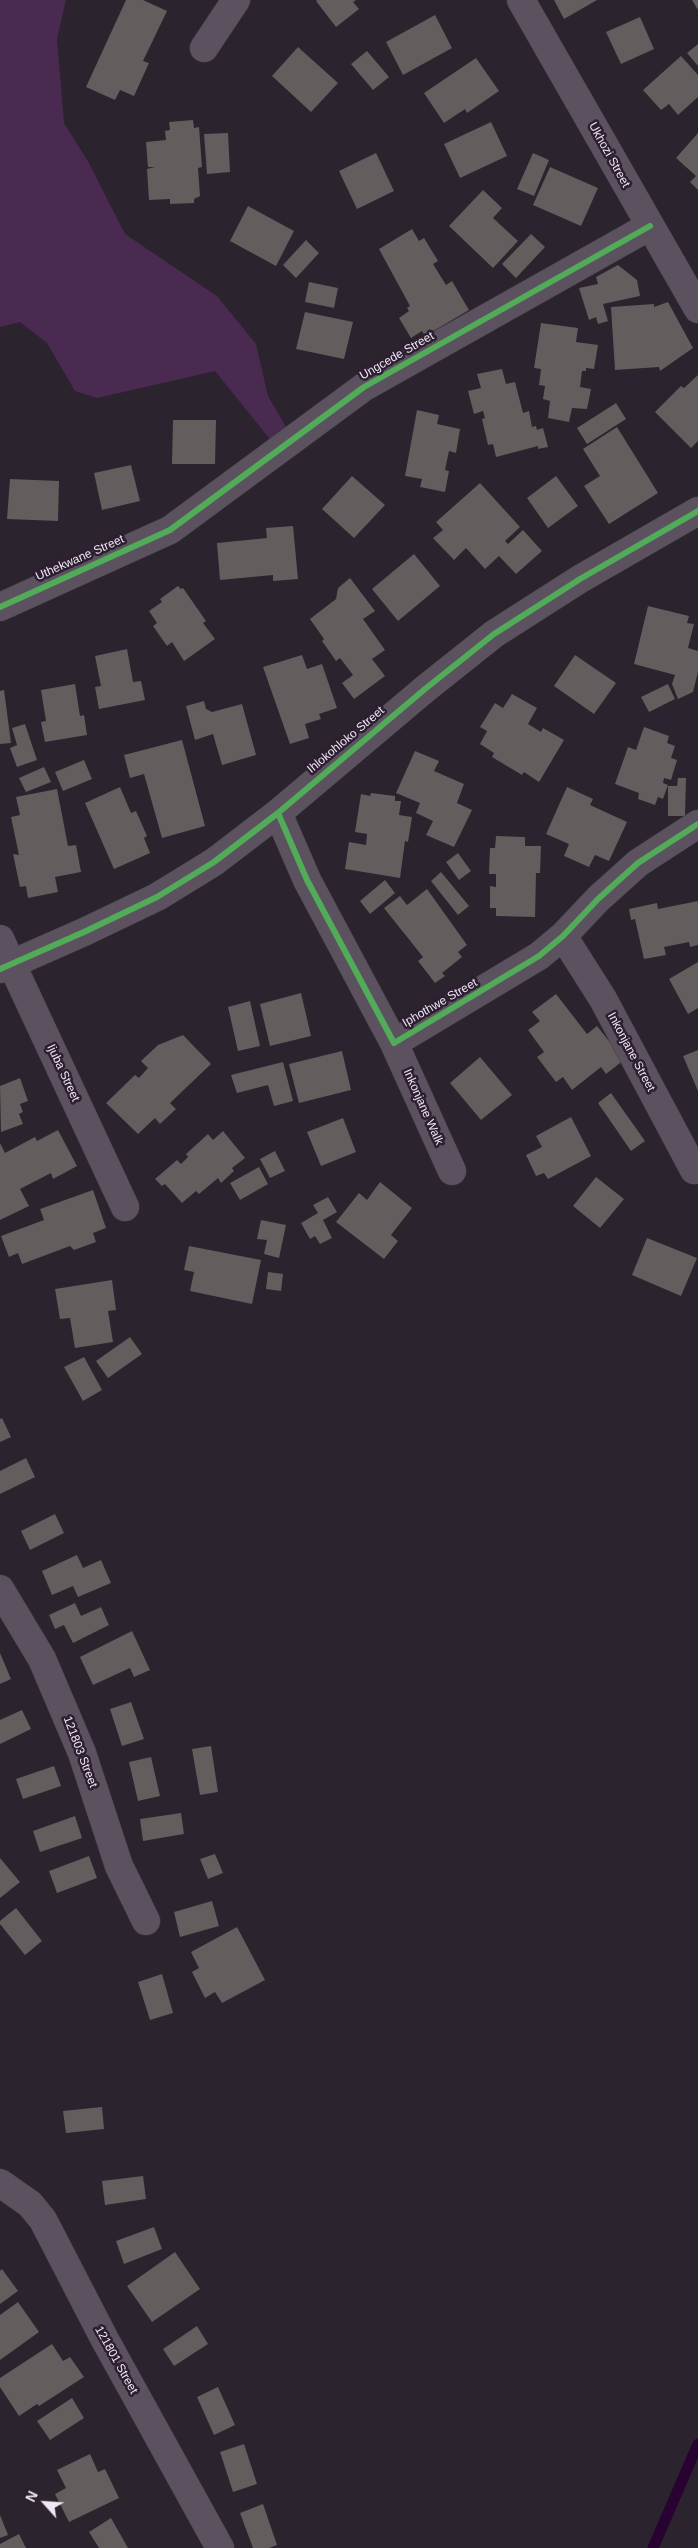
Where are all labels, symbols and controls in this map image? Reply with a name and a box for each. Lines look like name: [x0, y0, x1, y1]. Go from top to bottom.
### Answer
street label: Ukhozi Street: [585, 120, 633, 190]
street label: Ungcede Street: [357, 329, 437, 383]
street label: Uthekwane Street: [34, 532, 126, 584]
street label: Ihlokohloko Street: [305, 704, 387, 776]
street label: Iphothwe Street: [400, 976, 480, 1030]
street label: Inkonjane Street: [604, 1010, 658, 1094]
street label: Ijuba Street: [44, 1042, 82, 1104]
street label: Inkonjane Walk: [400, 1067, 446, 1147]
street label: 121803 Street: [60, 1714, 100, 1790]
street label: 121801 Street: [91, 2324, 141, 2396]
north arrow: [20, 2478, 70, 2528]
text: N: [22, 2488, 41, 2504]

